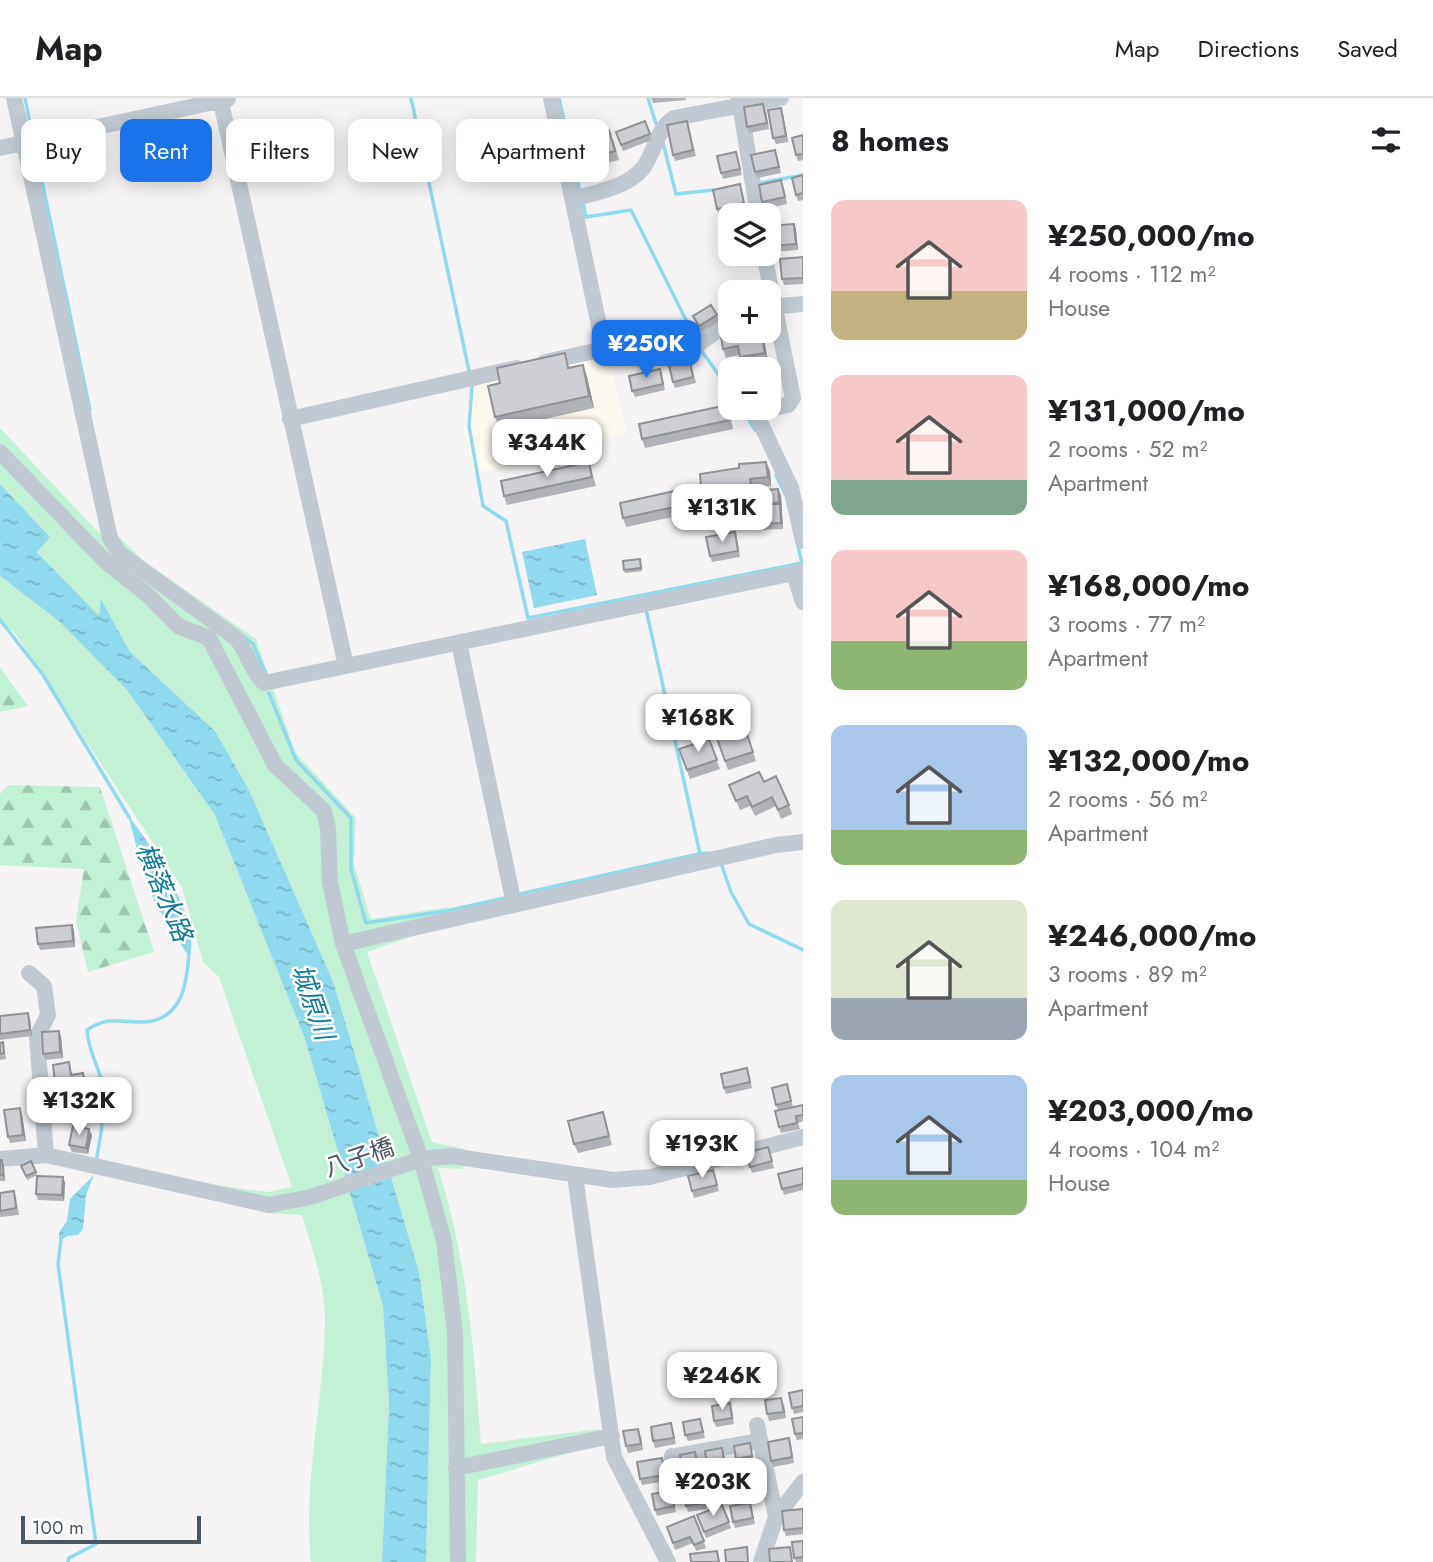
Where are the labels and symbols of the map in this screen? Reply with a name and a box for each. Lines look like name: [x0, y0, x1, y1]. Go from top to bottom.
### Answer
pin: ¥250K: [597, 320, 695, 380]
pin: ¥344K: [498, 420, 596, 479]
pin: ¥131K: [673, 484, 771, 544]
pin: ¥168K: [649, 694, 747, 754]
water label: 横落水路: [126, 837, 203, 949]
water label: 城原川: [282, 959, 345, 1048]
pin: ¥132K: [30, 1077, 128, 1137]
pin: ¥193K: [653, 1121, 751, 1180]
street label: 八子橋: [319, 1129, 399, 1185]
pin: ¥246K: [673, 1352, 771, 1412]
pin: ¥203K: [664, 1458, 762, 1518]
scale bar: [21, 1513, 201, 1545]

